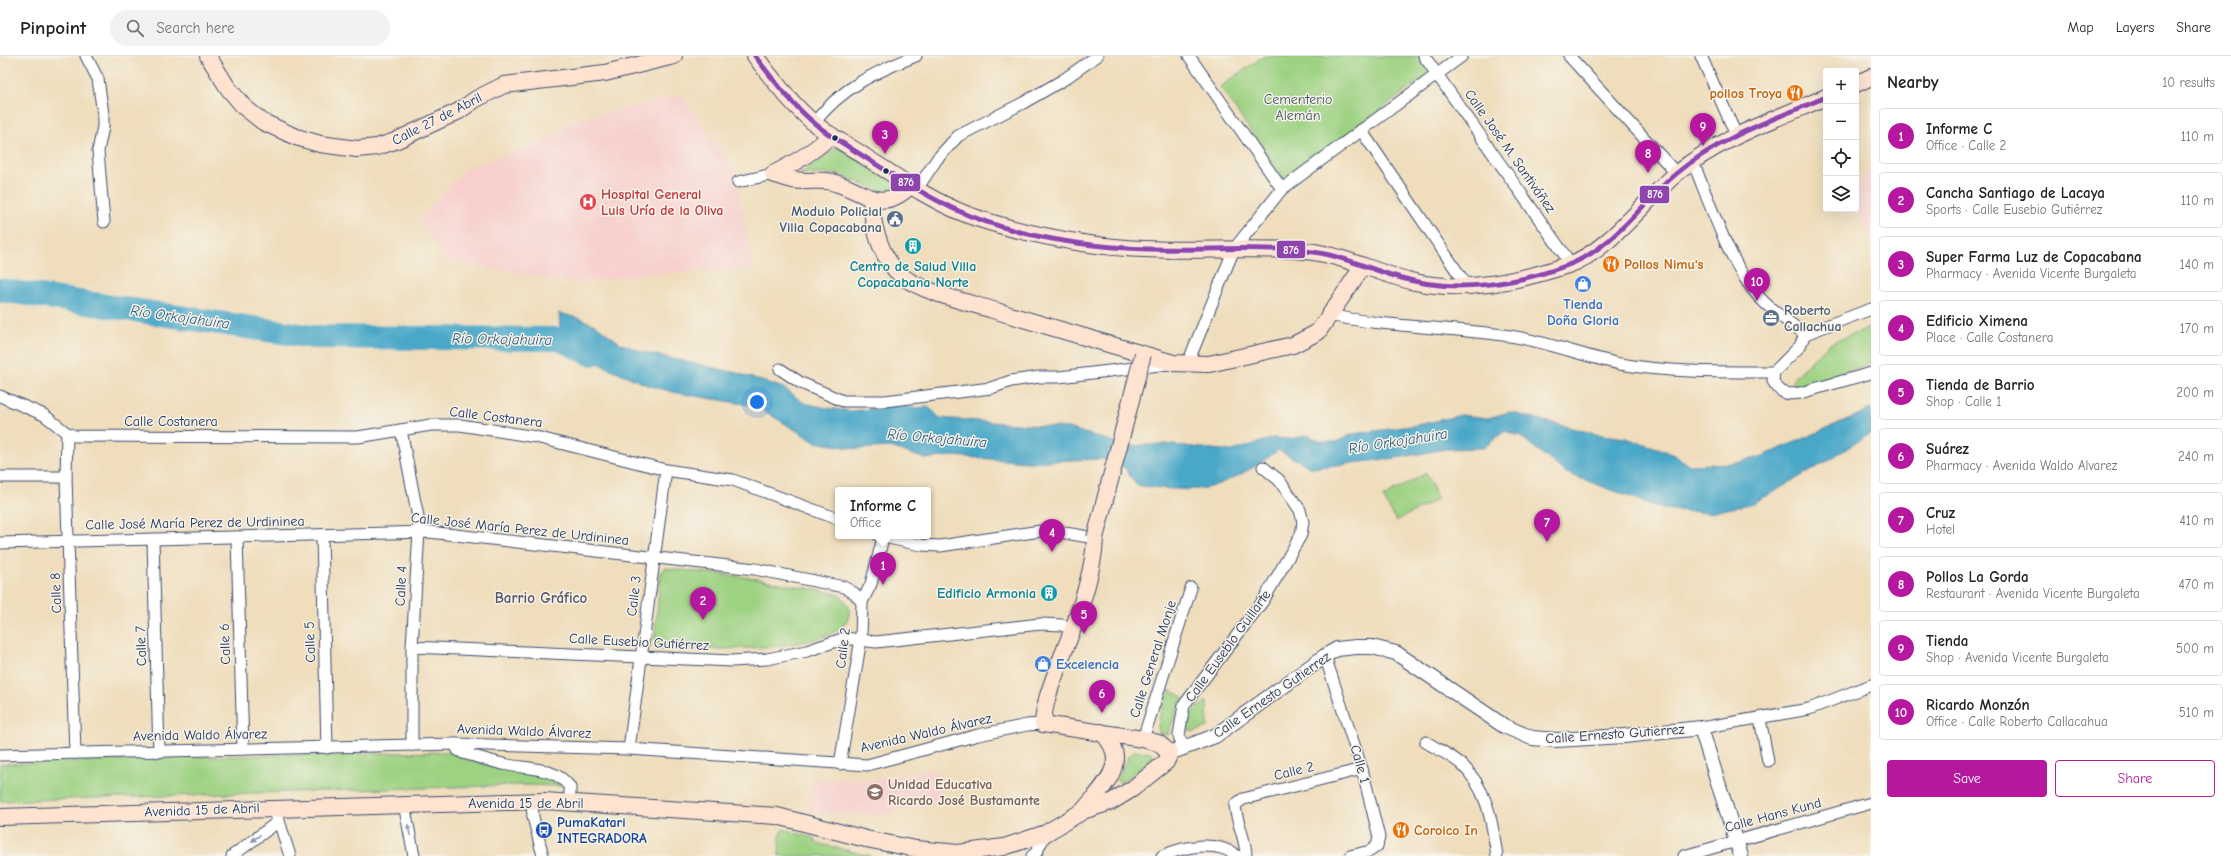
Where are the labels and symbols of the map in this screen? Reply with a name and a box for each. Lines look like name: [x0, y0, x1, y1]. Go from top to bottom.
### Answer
restaurant icon: pollos Troya: [1785, 83, 1805, 103]
place label: pollos Troya: [1710, 85, 1782, 102]
street label: Calle José M. Santiváñez: [1461, 86, 1559, 216]
street label: Calle 27 de Abril: [389, 89, 485, 149]
park label: Cementerio Alemán: [1264, 91, 1332, 124]
pin: 9: [1690, 113, 1716, 146]
pin: 3: [872, 121, 898, 154]
unlabelled marker: [830, 133, 840, 143]
pin: 8: [1635, 140, 1661, 173]
unlabelled marker: [881, 166, 891, 176]
line badge: 876: [890, 173, 921, 192]
text: 876: [898, 176, 914, 189]
line badge: 876: [1639, 185, 1670, 204]
place label: Hospital General Luis Uría de la Oliva: [601, 186, 723, 219]
text: 876: [1647, 188, 1663, 201]
hospital icon: Hospital General Luis Uría de la Oliva: [578, 192, 598, 212]
place label: Modulo Policial Villa Copacabana: [779, 203, 882, 236]
public building icon: Modulo Policial Villa Copacabana: [885, 209, 905, 229]
building icon: Centro de Salud Villa Copacabana Norte: [903, 236, 923, 256]
line badge: 876: [1276, 240, 1306, 259]
text: 876: [1283, 244, 1299, 257]
restaurant icon: Pollos Nimu's: [1601, 254, 1621, 274]
place label: Pollos Nimu's: [1624, 256, 1704, 273]
place label: Centro de Salud Villa Copacabana Norte: [850, 258, 976, 291]
pin: 10: [1744, 268, 1770, 301]
shop icon: Tienda Doña Gloria: [1573, 274, 1593, 294]
place label: Tienda Doña Gloria: [1547, 296, 1619, 329]
water label: Río Orkojahuira: [129, 301, 231, 333]
place label: Roberto Callachua: [1784, 302, 1842, 335]
office icon: Roberto Callachua: [1761, 308, 1781, 328]
water label: Río Orkojahuira: [452, 329, 552, 349]
your location: [747, 392, 767, 412]
street label: Calle Costanera: [449, 403, 543, 431]
street label: Calle Costanera: [124, 413, 218, 430]
water label: Río Orkojahuira: [1347, 424, 1449, 458]
water label: Río Orkojahuira: [886, 425, 988, 451]
street label: Calle José María Perez de Urdininea: [410, 509, 630, 549]
pin: 7: [1534, 509, 1560, 542]
street label: Calle José María Perez de Urdininea: [85, 513, 305, 533]
pin: 4: [1039, 519, 1065, 552]
pin: 1: [870, 552, 896, 585]
street label: Calle 4: [391, 565, 411, 607]
street label: Calle 8: [47, 572, 65, 614]
street label: Calle 3: [623, 575, 645, 617]
building icon: Edificio Armonia: [1039, 583, 1059, 603]
place label: Edificio Armonia: [937, 585, 1036, 602]
pin: 2: [690, 587, 716, 620]
street label: Calle Euseblo Guillarte: [1182, 587, 1274, 705]
district label: Barrio Gráfico: [495, 589, 588, 607]
street label: Calle General Monje: [1126, 598, 1180, 720]
pin: 5: [1071, 601, 1097, 634]
street label: Calle 5: [301, 621, 319, 663]
street label: Calle 6: [216, 623, 234, 665]
street label: Calle 7: [132, 625, 150, 666]
street label: Calle 2: [832, 627, 854, 669]
street label: Calle Eusebio Gutiérrez: [569, 630, 709, 654]
street label: Calle Ernesto Gutierrez: [1210, 648, 1334, 742]
shop icon: Excelencia: [1033, 654, 1053, 674]
place label: Excelencia: [1056, 656, 1119, 673]
pin: 6: [1089, 680, 1115, 713]
street label: Avenida Waldo Álvarez: [859, 710, 993, 756]
street label: Avenida Waldo Álvarez: [457, 720, 591, 742]
street label: Calle Ernesto Gutierrez: [1545, 721, 1685, 747]
street label: Avenida Waldo Álvarez: [133, 725, 267, 745]
street label: Calle 1: [1346, 743, 1374, 785]
street label: Calle 2: [1272, 758, 1316, 784]
place label: Unidad Educativa Ricardo José Bustamante: [888, 776, 1040, 809]
school or university icon: Unidad Educativa Ricardo José Bustamante: [865, 782, 885, 802]
street label: Calle Hans Kund: [1723, 794, 1823, 836]
street label: Avenida 15 de Abril: [468, 795, 584, 812]
street label: Avenida 15 de Abril: [144, 799, 260, 821]
place label: PumaKatari INTEGRADORA: [557, 814, 647, 847]
bus stop icon: PumaKatari INTEGRADORA: [534, 820, 554, 840]
restaurant icon: Coroico In: [1391, 820, 1411, 840]
place label: Coroico In: [1414, 822, 1478, 839]
one-way arrow: [406, 824, 412, 836]
one-way arrow: [250, 834, 261, 842]

